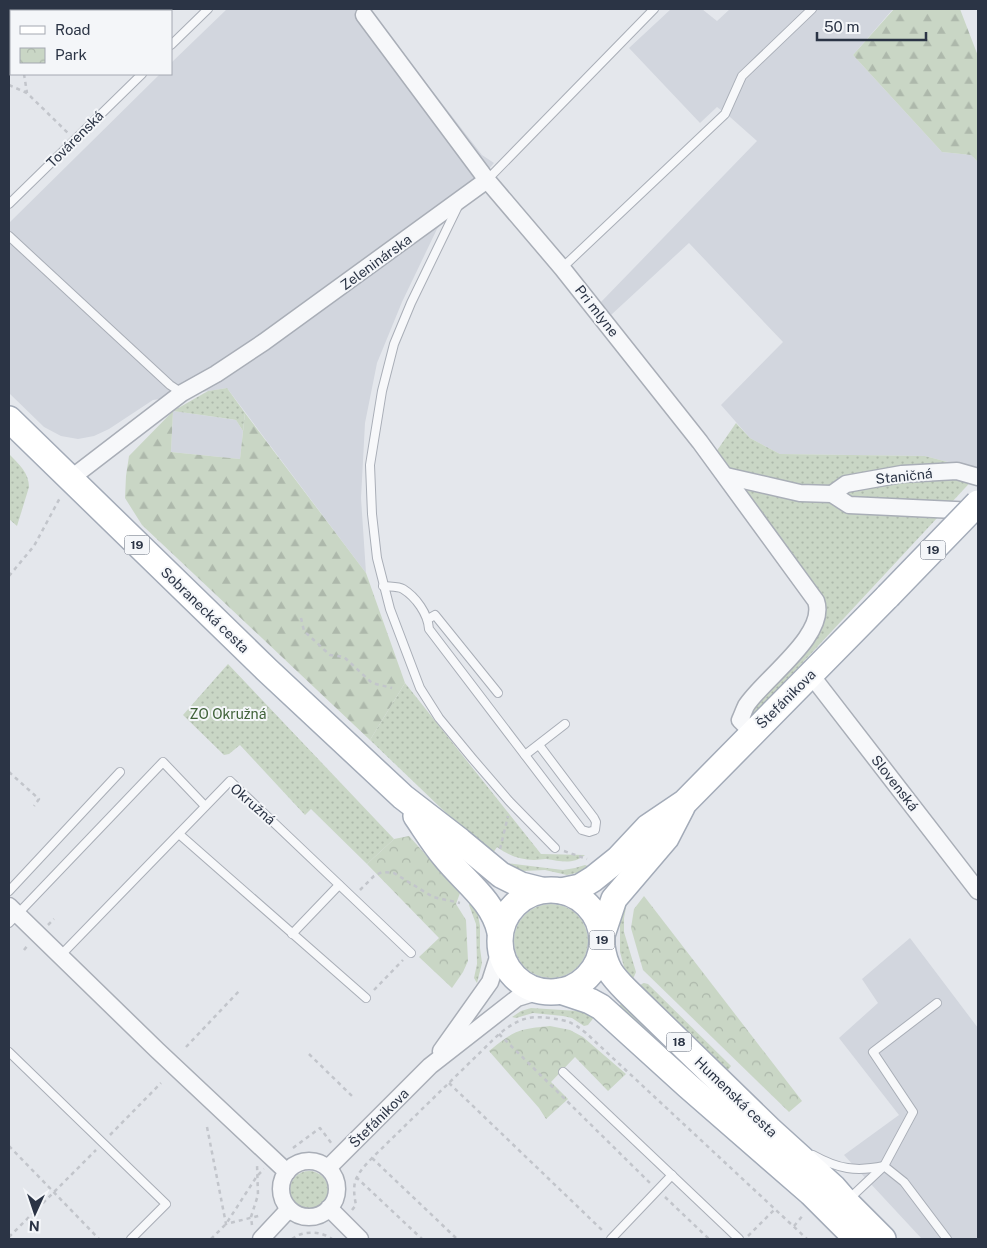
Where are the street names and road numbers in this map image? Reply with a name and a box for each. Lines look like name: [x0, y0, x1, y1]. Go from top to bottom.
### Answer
street label: Továrenská: [43, 107, 107, 171]
street label: Zeleninárska: [337, 231, 415, 293]
street label: Pri mlyne: [572, 282, 622, 340]
street label: Staničná: [875, 465, 933, 487]
road number: 19: [124, 536, 150, 554]
road number: 19: [920, 540, 946, 560]
street label: Sobranecká cesta: [158, 564, 252, 656]
street label: Štefánikova: [752, 665, 819, 732]
street label: Slovenská: [868, 752, 922, 814]
street label: Okružná: [227, 780, 279, 828]
road number: 19: [590, 930, 614, 950]
road number: 18: [666, 1032, 692, 1052]
street label: Humenská cesta: [692, 1054, 780, 1140]
street label: Štefánikova: [345, 1084, 412, 1151]

